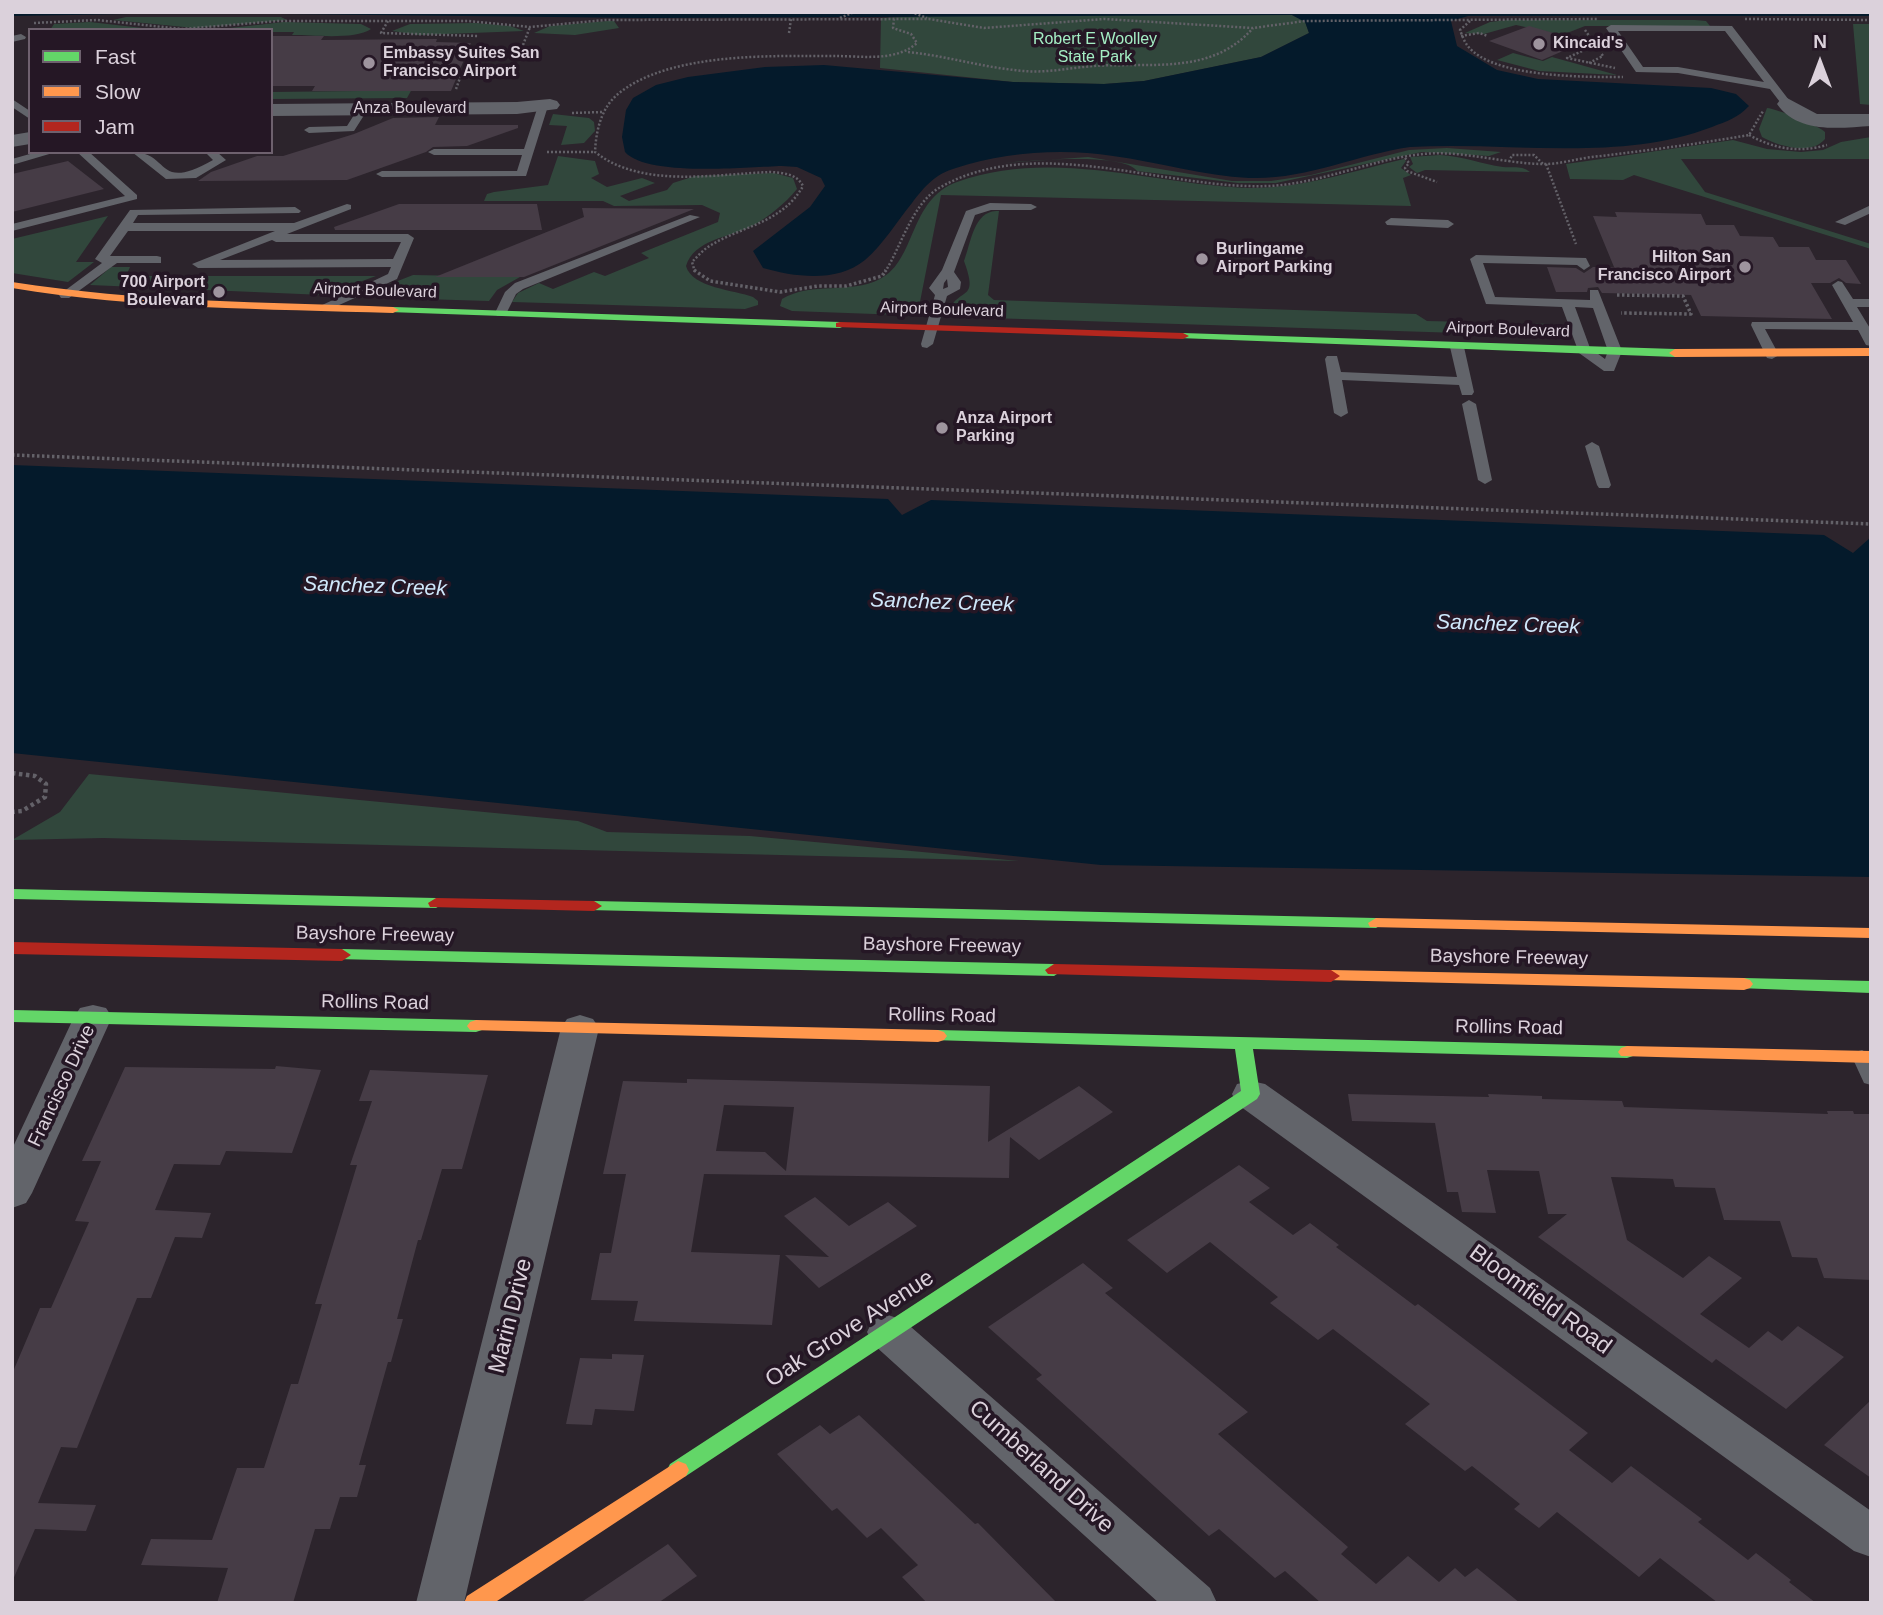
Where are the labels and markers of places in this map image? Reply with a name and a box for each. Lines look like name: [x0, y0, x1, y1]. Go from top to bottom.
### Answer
place label: Kincaid's: [1553, 34, 1623, 54]
marker: Kincaid's: [1531, 36, 1547, 52]
place label: Embassy Suites San Francisco Airport: [383, 44, 540, 82]
marker: Embassy Suites San Francisco Airport: [361, 55, 377, 71]
place label: Burlingame Airport Parking: [1216, 240, 1332, 278]
place label: Hilton San Francisco Airport: [1598, 248, 1731, 286]
marker: Burlingame Airport Parking: [1194, 251, 1210, 267]
marker: Hilton San Francisco Airport: [1737, 259, 1753, 275]
place label: 700 Airport Boulevard: [121, 273, 205, 311]
marker: 700 Airport Boulevard: [211, 284, 227, 300]
place label: Anza Airport Parking: [956, 409, 1052, 447]
marker: Anza Airport Parking: [934, 420, 950, 436]

